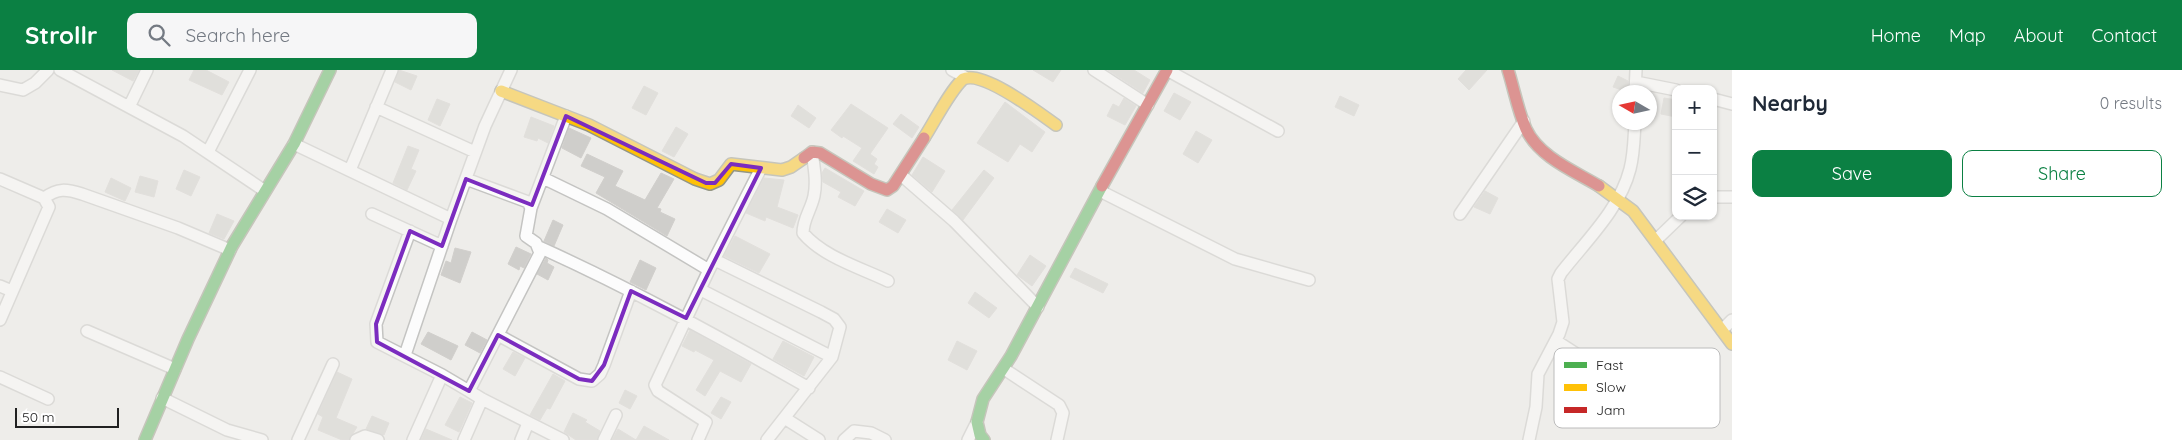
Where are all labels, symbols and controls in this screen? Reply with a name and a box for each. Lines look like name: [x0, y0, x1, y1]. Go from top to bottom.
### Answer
search box: [127, 13, 477, 58]
text: Strollr: [25, 20, 97, 50]
icon: search: [145, 21, 173, 49]
text: Search here: [185, 23, 290, 47]
text: Home: [1871, 24, 1921, 47]
text: Map: [1949, 24, 1986, 47]
text: About: [2014, 24, 2064, 47]
text: Contact: [2092, 24, 2157, 47]
north arrow: [1612, 85, 1657, 130]
map controls: [1672, 85, 1717, 220]
button: +: [1672, 85, 1717, 130]
text: Nearby: [1752, 90, 1828, 116]
text: 0 results: [2100, 93, 2162, 113]
button: −: [1672, 130, 1717, 175]
button: Save: [1752, 150, 1952, 197]
button: Share: [1962, 150, 2162, 197]
button: layers: [1672, 175, 1717, 220]
legend: [1554, 348, 1720, 428]
text: Fast: [1596, 356, 1624, 374]
text: Slow: [1596, 378, 1626, 396]
text: Jam: [1596, 401, 1625, 419]
scale bar: [15, 405, 119, 428]
text: 50 m: [22, 408, 55, 426]

